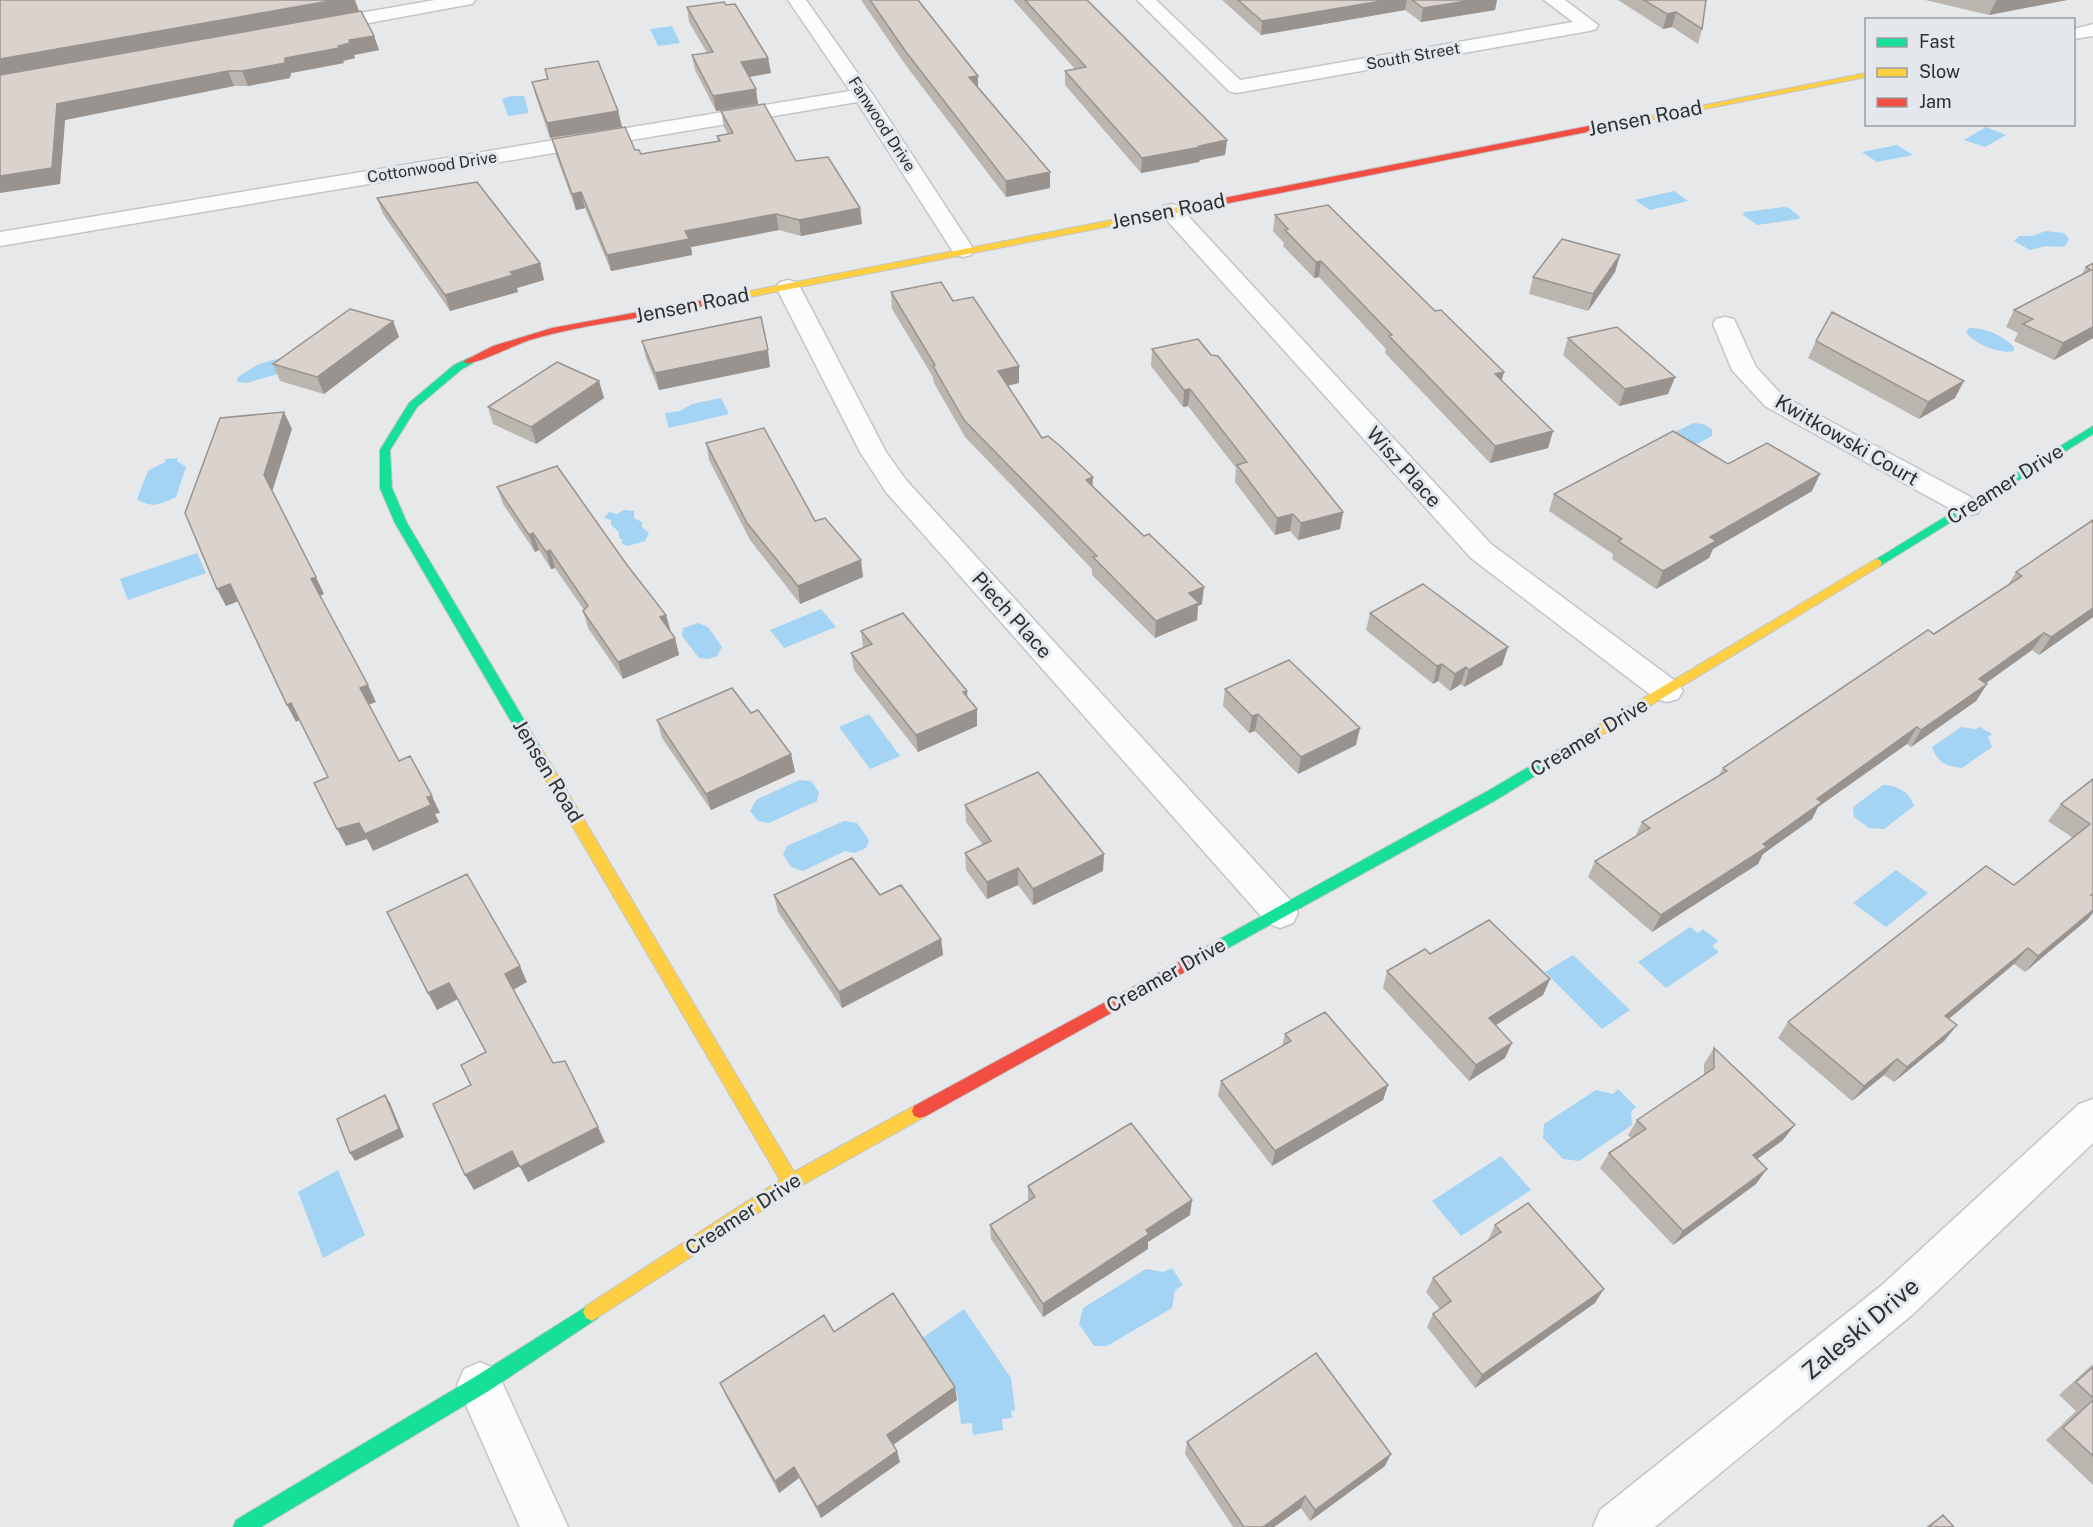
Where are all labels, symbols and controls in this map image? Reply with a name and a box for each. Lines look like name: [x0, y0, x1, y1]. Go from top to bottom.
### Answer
legend: [1865, 18, 2075, 126]
text: Fast: [1919, 31, 1955, 52]
street label: South Street: [1365, 38, 1461, 74]
text: Slow: [1919, 61, 1960, 82]
street label: Fanwood Drive: [844, 73, 920, 175]
text: Jam: [1919, 91, 1952, 112]
street label: Jensen Road: [1586, 95, 1704, 141]
street label: Cottonwood Drive: [366, 147, 498, 187]
street label: Jensen Road: [1109, 188, 1227, 234]
street label: Jensen Road: [633, 282, 751, 328]
street label: Kwitkowski Court: [1771, 389, 1923, 491]
street label: Wisz Place: [1361, 422, 1447, 512]
street label: Creamer Drive: [1942, 439, 2068, 529]
street label: Piech Place: [967, 567, 1057, 663]
street label: Creamer Drive: [1526, 693, 1652, 781]
street label: Jensen Road: [508, 715, 588, 827]
street label: Creamer Drive: [1102, 932, 1230, 1018]
street label: Creamer Drive: [681, 1168, 805, 1260]
street label: Zaleski Drive: [1796, 1271, 1924, 1385]

